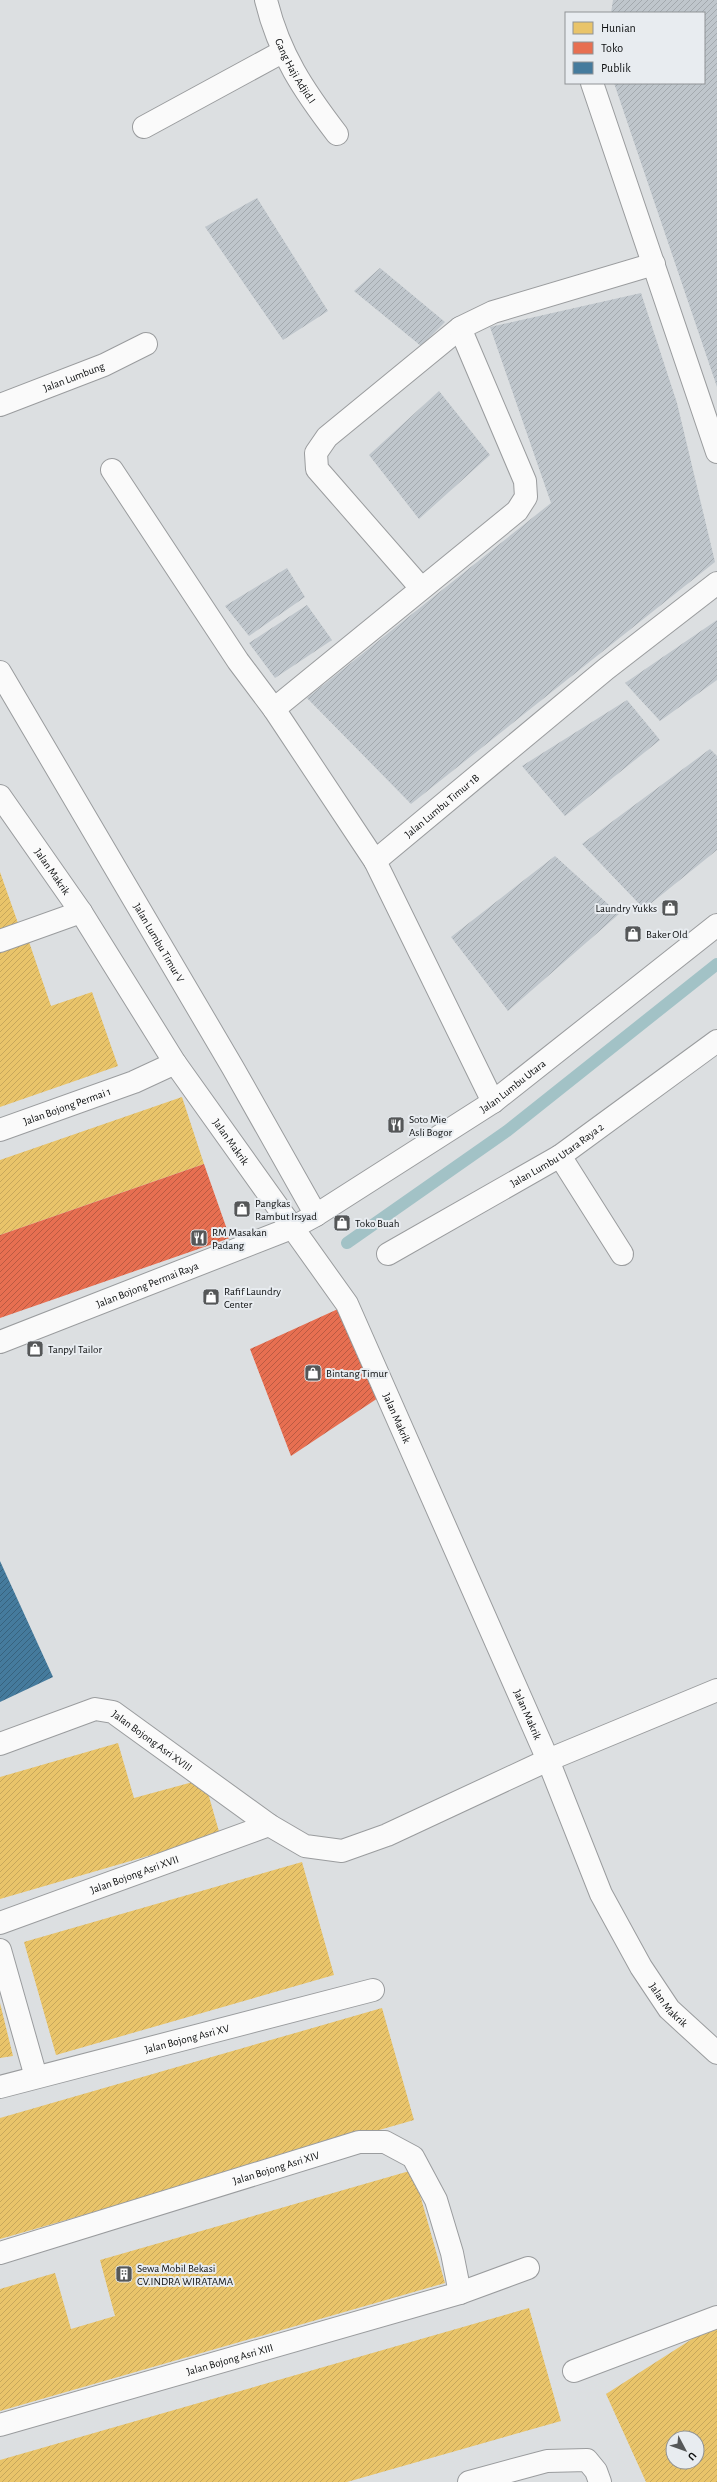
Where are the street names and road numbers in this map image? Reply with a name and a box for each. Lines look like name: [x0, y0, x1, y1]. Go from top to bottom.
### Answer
street label: Gang Haji Adjid.I: [273, 37, 318, 106]
street label: Jalan Lumbung: [42, 360, 107, 394]
street label: Jalan Lumbu Timur 1B: [403, 772, 481, 840]
street label: Jalan Makrik: [32, 847, 72, 897]
street label: Jalan Lumbu Timur V: [131, 902, 187, 985]
street label: Jalan Lumbu Utara: [478, 1058, 548, 1115]
street label: Jalan Bojong Permai 1: [22, 1086, 112, 1127]
street label: Jalan Makrik: [211, 1117, 251, 1167]
street label: Jalan Lumbu Utara Raya 2: [509, 1121, 606, 1189]
street label: Jalan Bojong Permai Raya: [95, 1260, 200, 1310]
street label: Jalan Makrik: [381, 1391, 413, 1445]
street label: Jalan Makrik: [512, 1688, 543, 1741]
street label: Jalan Bojong Asri XVIII: [110, 1708, 194, 1773]
street label: Jalan Bojong Asri XVII: [89, 1853, 180, 1896]
street label: Jalan Makrik: [647, 1981, 689, 2029]
street label: Jalan Bojong Asri XV: [143, 2022, 231, 2055]
street label: Jalan Bojong Asri XIV: [232, 2149, 322, 2187]
street label: Jalan Bojong Asri XIII: [185, 2342, 275, 2377]

